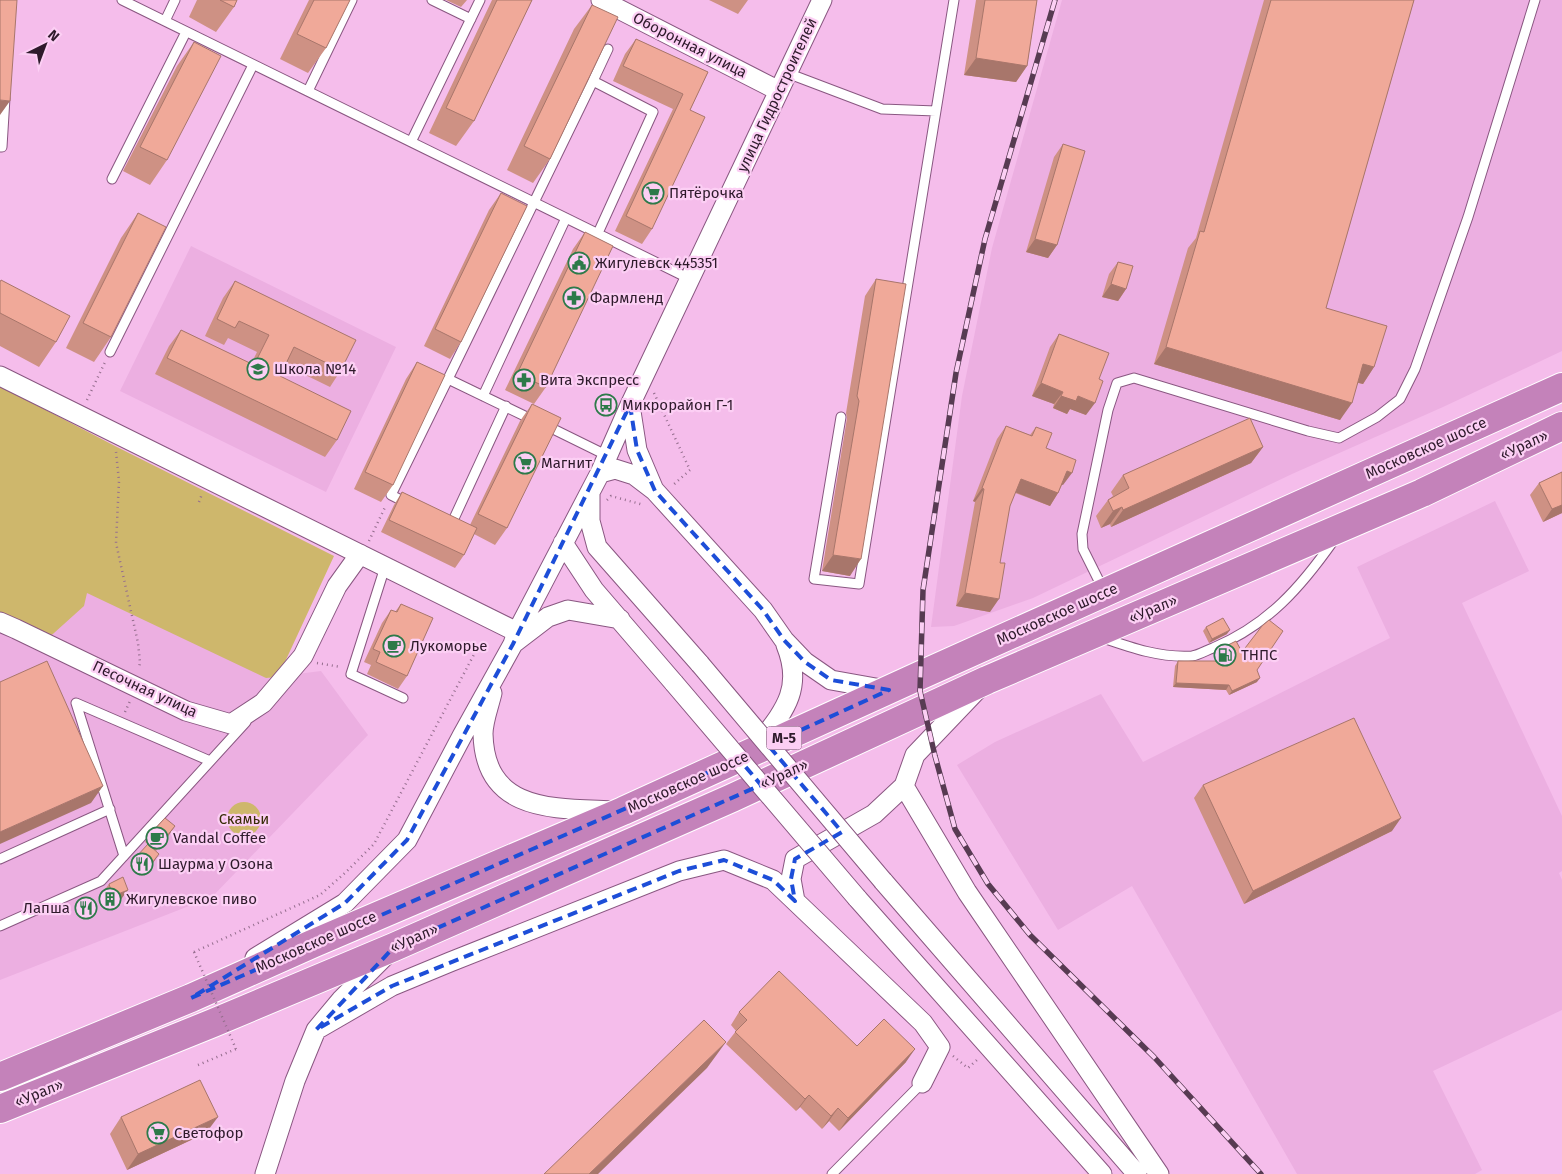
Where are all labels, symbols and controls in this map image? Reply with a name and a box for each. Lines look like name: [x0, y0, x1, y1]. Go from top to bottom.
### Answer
street label: Оборонная улица: [630, 8, 750, 82]
street label: улица Гидростроителей: [733, 15, 821, 175]
north arrow: [20, 20, 70, 70]
text: N: [44, 26, 63, 45]
supermarket icon: Пятёрочка: [641, 181, 665, 205]
place label: Пятёрочка: [669, 184, 744, 202]
public building icon: Жигулевск 445351: [567, 251, 591, 275]
place label: Жигулевск 445351: [595, 254, 718, 272]
pharmacy icon: Фармленд: [562, 286, 586, 310]
place label: Фармленд: [590, 289, 663, 307]
school or university icon: Школа №14: [246, 357, 270, 381]
place label: Школа №14: [274, 360, 356, 378]
pharmacy icon: Вита Экспресс: [512, 368, 536, 392]
place label: Вита Экспресс: [540, 371, 639, 389]
bus stop icon: Микрорайон Г-1: [594, 393, 618, 417]
place label: Микрорайон Г-1: [622, 396, 733, 414]
street label: Московское шоссе: [1363, 413, 1489, 483]
street label: «Урал»: [1497, 426, 1551, 464]
supermarket icon: Магнит: [513, 451, 537, 475]
place label: Магнит: [541, 454, 592, 472]
street label: Московское шоссе: [994, 579, 1120, 649]
street label: «Урал»: [1126, 591, 1180, 627]
cafe icon: Лукоморье: [382, 634, 406, 658]
place label: Лукоморье: [410, 637, 487, 655]
fuel station icon: ТНПС: [1213, 643, 1237, 667]
place label: ТНПС: [1241, 646, 1278, 664]
street label: Песочная улица: [90, 657, 200, 721]
road number: М-5: [766, 726, 802, 750]
street label: Московское шоссе: [625, 747, 751, 817]
street label: «Урал»: [757, 755, 811, 793]
park label: Скамьи: [219, 810, 269, 828]
cafe icon: Vandal Coffee: [145, 826, 169, 850]
place label: Vandal Coffee: [173, 829, 266, 847]
restaurant icon: Шаурма у Озона: [130, 852, 154, 876]
place label: Шаурма у Озона: [158, 855, 273, 873]
building icon: Жигулевское пиво: [98, 887, 122, 911]
place label: Жигулевское пиво: [126, 890, 257, 908]
restaurant icon: Лапша: [74, 896, 98, 920]
place label: Лапша: [23, 899, 70, 917]
street label: Московское шоссе: [253, 907, 379, 977]
street label: «Урал»: [387, 919, 441, 957]
street label: «Урал»: [12, 1075, 66, 1111]
supermarket icon: Светофор: [146, 1121, 170, 1145]
place label: Светофор: [174, 1124, 243, 1142]

